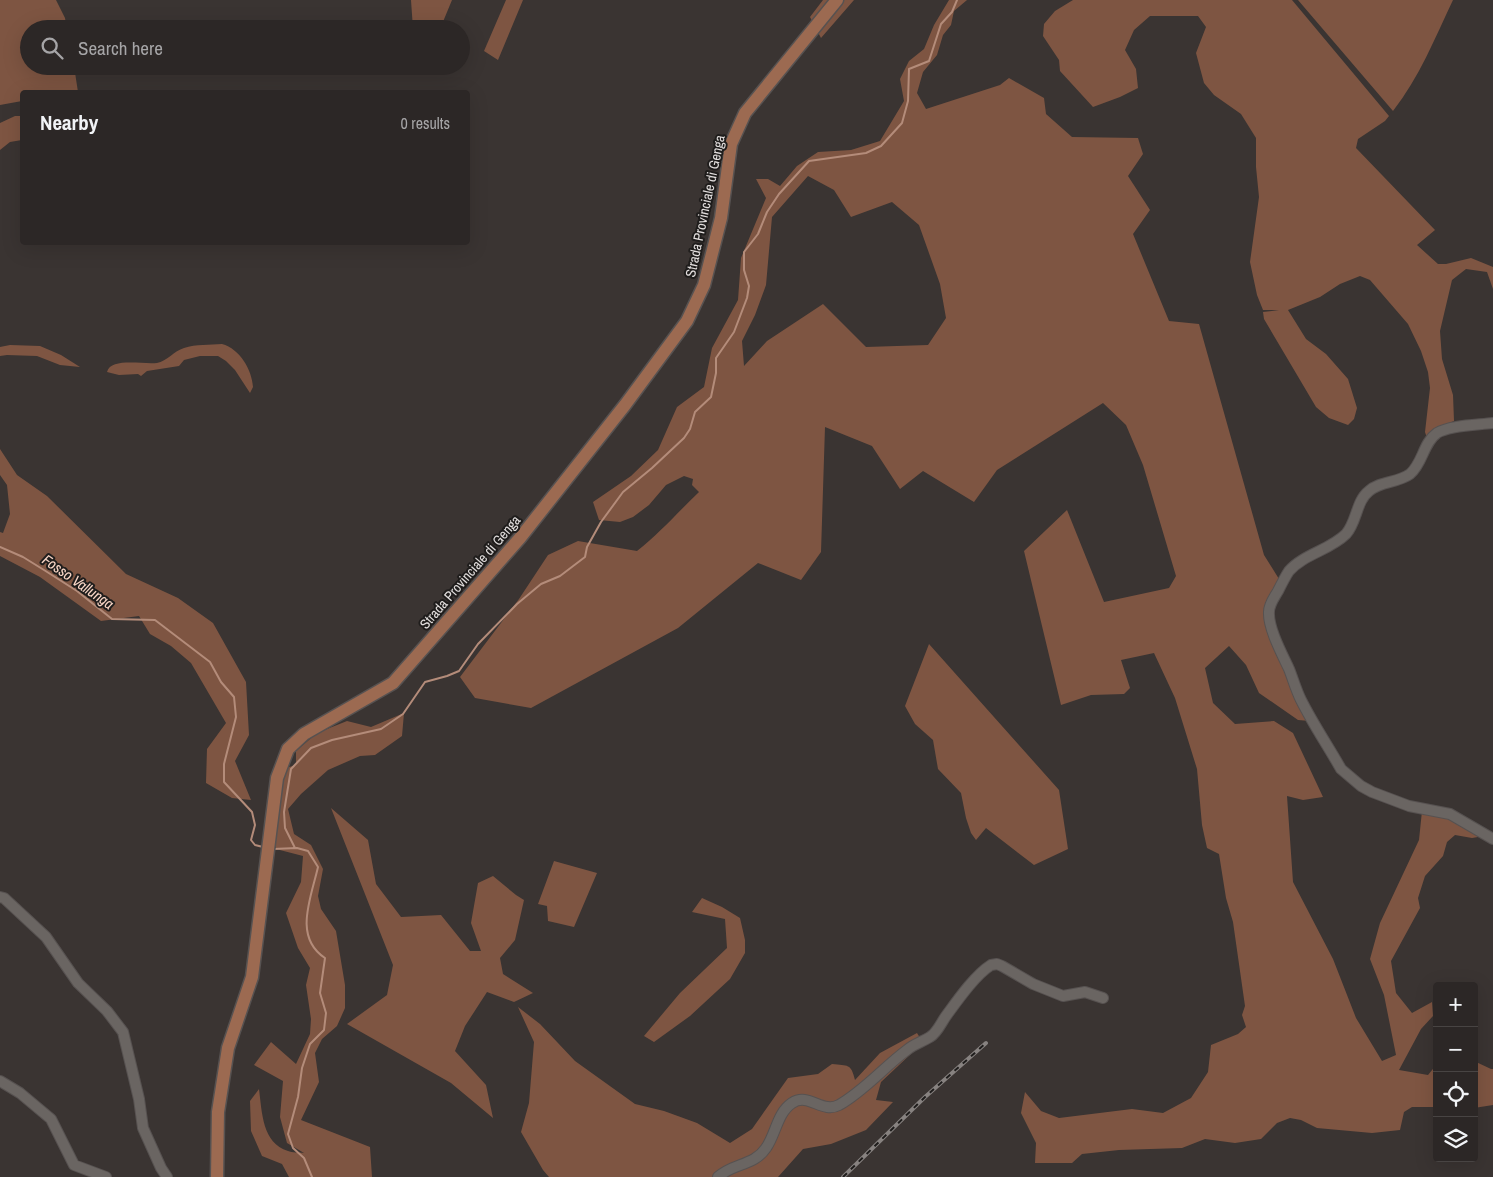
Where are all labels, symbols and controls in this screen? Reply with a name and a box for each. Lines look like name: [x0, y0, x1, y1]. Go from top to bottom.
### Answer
search box: [20, 20, 470, 75]
icon: search: [38, 34, 66, 62]
text: Search here: [78, 35, 163, 61]
text: Nearby: [40, 108, 98, 137]
text: 0 results: [400, 112, 450, 134]
street label: Strada Provinciale di Genga: [681, 133, 729, 279]
street label: Strada Provinciale di Genga: [416, 511, 525, 633]
water label: Fosso Vallunga: [38, 549, 119, 614]
map controls: [1433, 982, 1478, 1162]
button: +: [1433, 982, 1478, 1027]
button: −: [1433, 1027, 1478, 1072]
button: locate: [1433, 1072, 1478, 1117]
button: layers: [1433, 1117, 1478, 1162]

